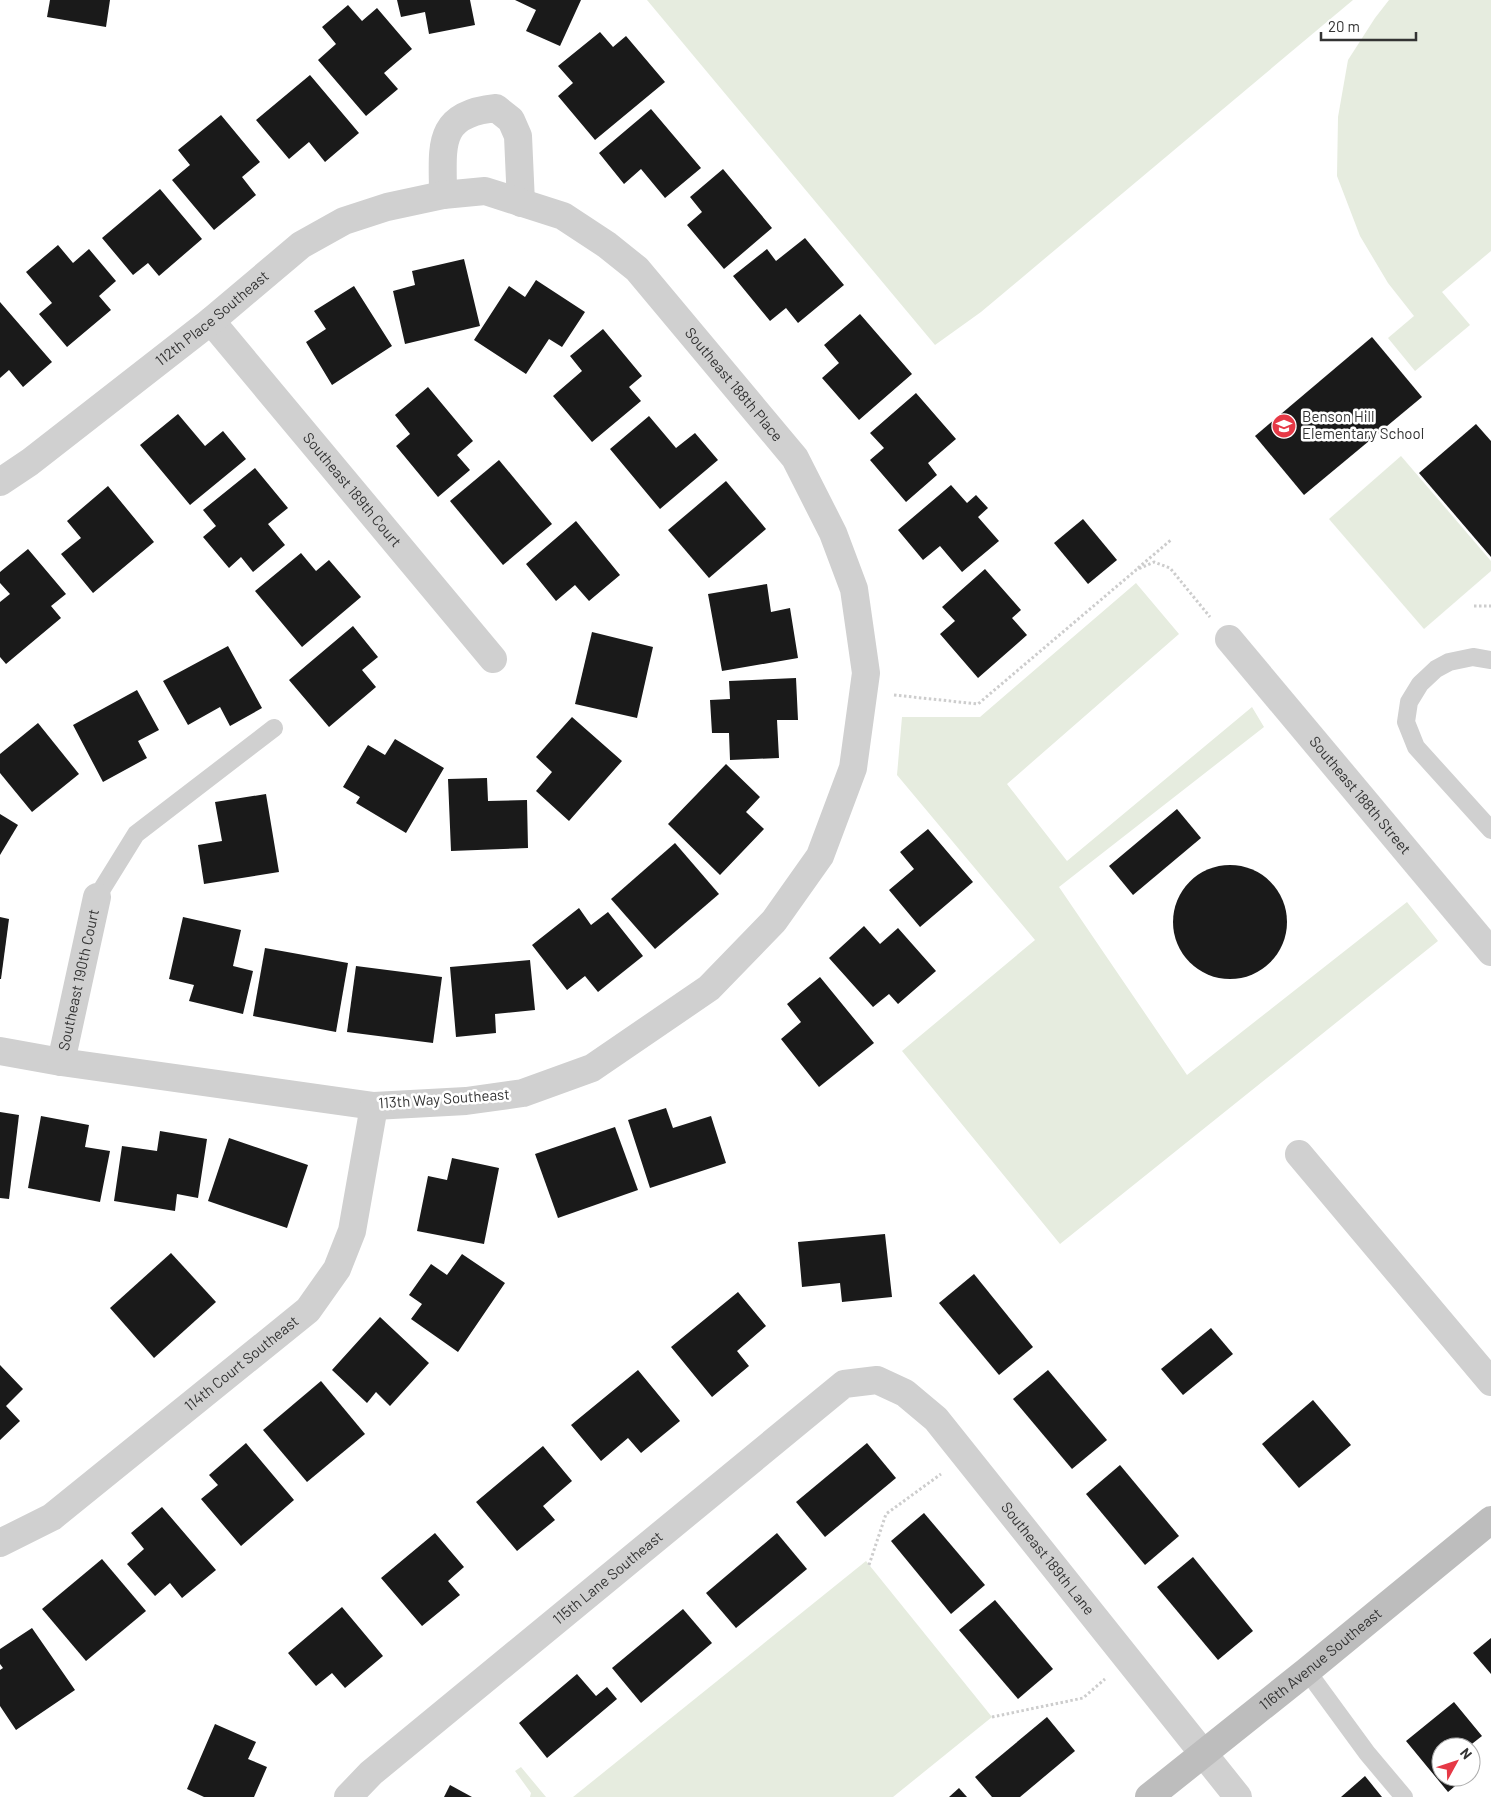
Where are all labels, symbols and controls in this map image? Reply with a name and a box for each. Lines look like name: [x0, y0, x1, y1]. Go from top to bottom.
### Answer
scale bar: [1321, 10, 1416, 42]
text: 20 m: [1328, 17, 1360, 35]
street label: 112th Place Southeast: [151, 266, 272, 369]
street label: Southeast 188th Place: [682, 323, 787, 445]
place label: Benson Hill Elementary School: [1302, 407, 1424, 442]
school or university icon: Benson Hill Elementary School: [1271, 413, 1297, 439]
street label: Southeast 189th Court: [300, 428, 406, 550]
street label: Southeast 188th Street: [1306, 732, 1415, 857]
street label: Southeast 190th Court: [54, 907, 102, 1052]
street label: 113th Way Southeast: [378, 1084, 510, 1112]
street label: 114th Court Southeast: [180, 1311, 302, 1414]
street label: Southeast 189th Lane: [998, 1498, 1099, 1618]
street label: 115th Lane Southeast: [549, 1527, 666, 1628]
street label: 116th Avenue Southeast: [1255, 1604, 1385, 1714]
north arrow: [1431, 1737, 1481, 1787]
text: N: [1457, 1744, 1476, 1762]

